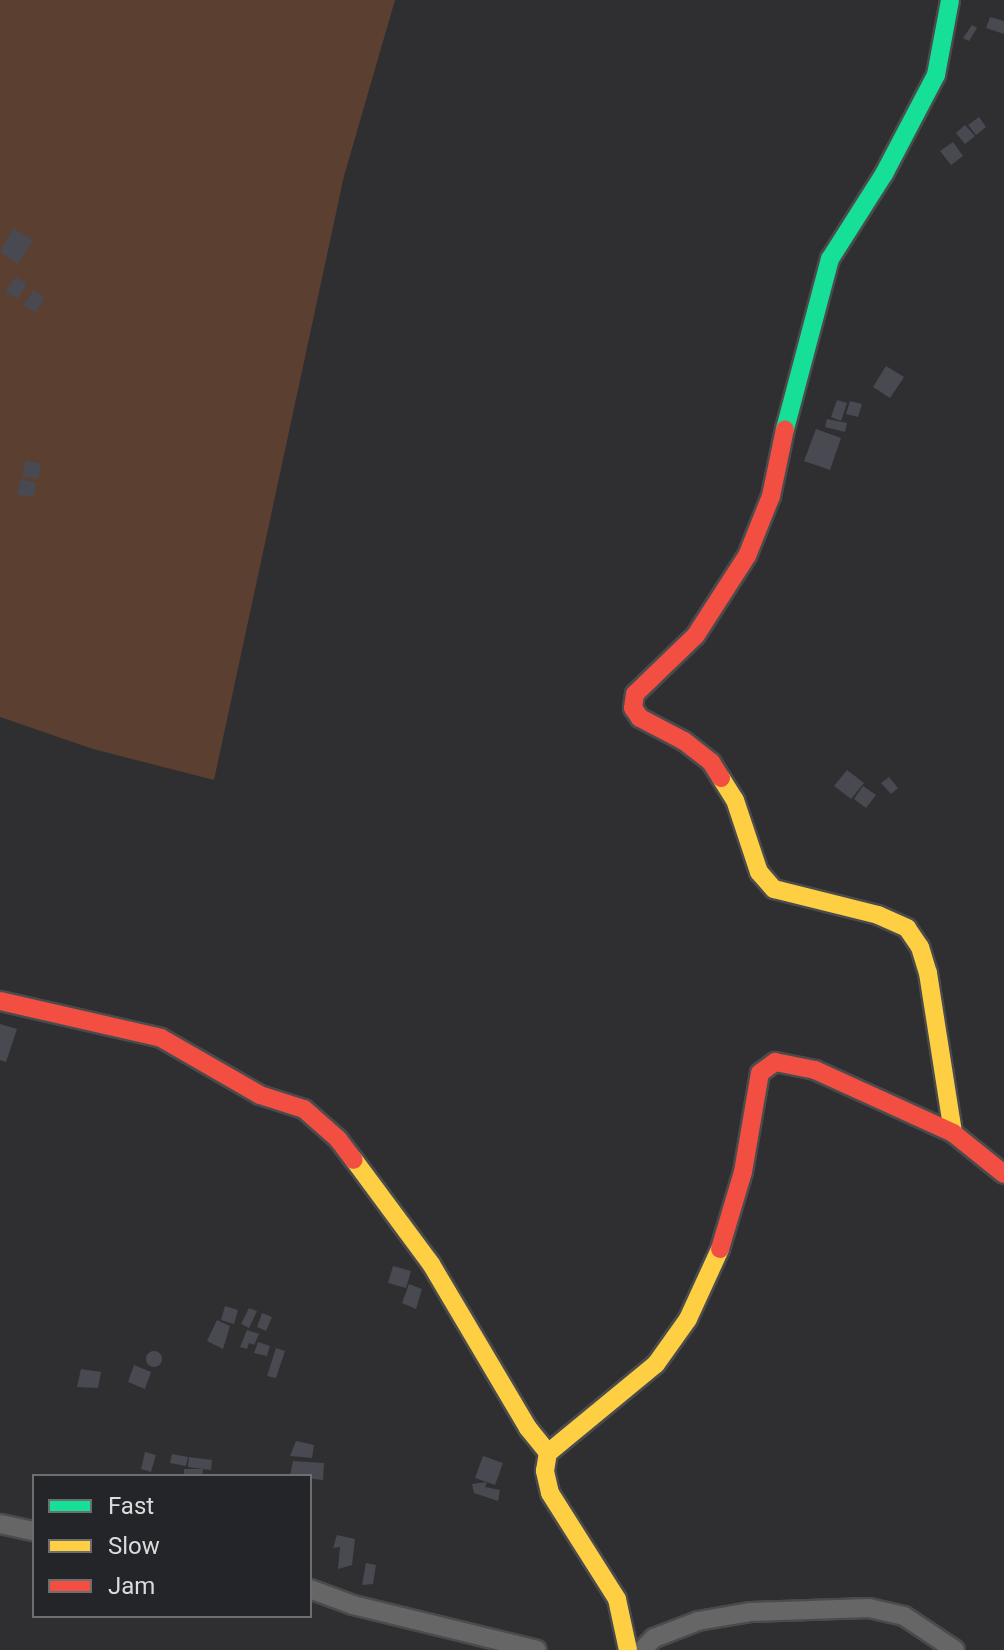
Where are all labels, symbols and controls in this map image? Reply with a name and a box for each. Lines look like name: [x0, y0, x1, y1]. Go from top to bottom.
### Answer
legend: [32, 1474, 312, 1618]
text: Fast: [108, 1492, 154, 1520]
text: Slow: [108, 1532, 160, 1560]
text: Jam: [108, 1572, 155, 1600]

